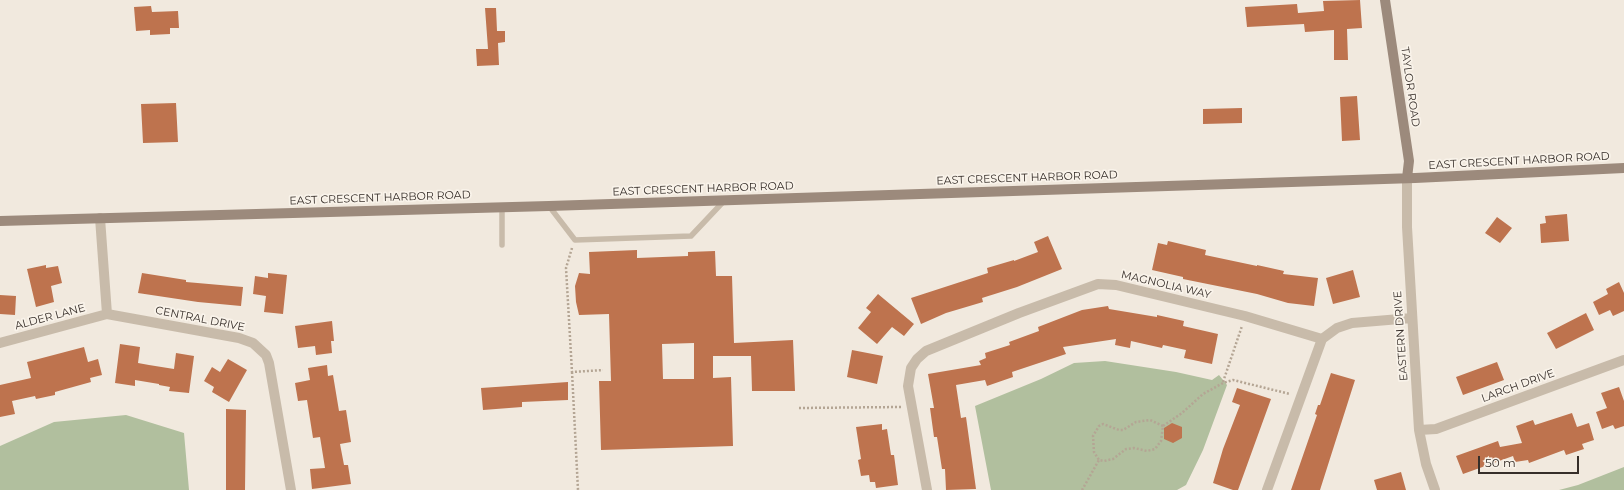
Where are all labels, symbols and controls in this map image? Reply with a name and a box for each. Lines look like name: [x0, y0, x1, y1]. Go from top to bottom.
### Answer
street label: TAYLOR ROAD: [1398, 46, 1422, 128]
street label: EAST CRESCENT HARBOR ROAD: [1428, 150, 1610, 172]
street label: EAST CRESCENT HARBOR ROAD: [936, 168, 1118, 188]
street label: EAST CRESCENT HARBOR ROAD: [612, 179, 794, 199]
street label: EAST CRESCENT HARBOR ROAD: [289, 188, 471, 208]
street label: MAGNOLIA WAY: [1120, 268, 1212, 302]
street label: EASTERN DRIVE: [1391, 290, 1411, 382]
street label: ALDER LANE: [13, 301, 87, 333]
street label: CENTRAL DRIVE: [154, 304, 246, 334]
street label: LARCH DRIVE: [1480, 367, 1556, 405]
scale bar: [1480, 448, 1581, 474]
text: 50 m: [1485, 455, 1516, 470]

